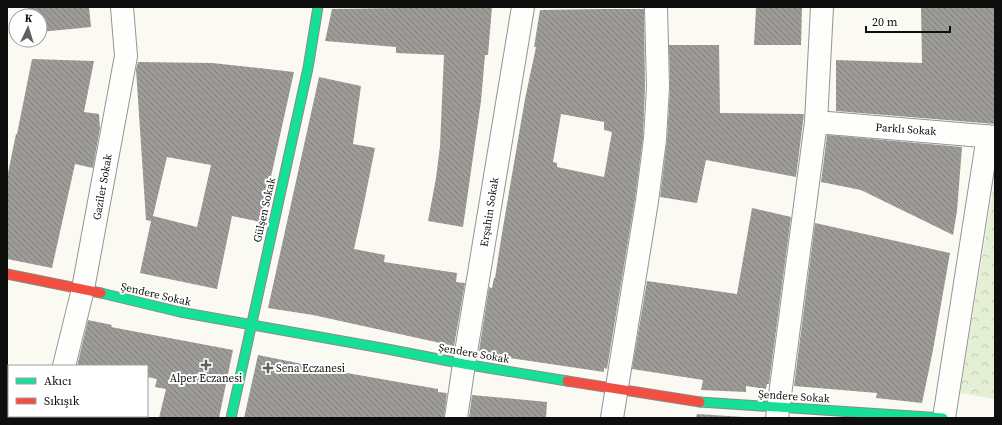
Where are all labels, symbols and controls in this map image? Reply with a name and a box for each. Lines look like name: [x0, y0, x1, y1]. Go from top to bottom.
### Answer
north arrow: [8, 8, 48, 48]
scale bar: [866, 8, 950, 34]
text: K: [24, 11, 33, 26]
text: 20 m: [872, 14, 898, 30]
street label: Parklı Sokak: [875, 120, 938, 139]
street label: Gaziler Sokak: [89, 152, 116, 221]
street label: Gülşen Sokak: [250, 175, 279, 244]
street label: Erşahin Sokak: [477, 175, 503, 248]
street label: Şendere Sokak: [119, 279, 193, 310]
street label: Şendere Sokak: [437, 340, 511, 367]
marker: Alper Eczanesi: [201, 360, 211, 370]
place label: Sena Eczanesi: [276, 361, 345, 376]
marker: Sena Eczanesi: [263, 363, 273, 373]
legend: [8, 365, 148, 417]
place label: Alper Eczanesi: [170, 371, 242, 386]
text: Akıcı: [44, 373, 72, 389]
street label: Şendere Sokak: [758, 387, 831, 407]
text: Sıkışık: [44, 393, 80, 409]

